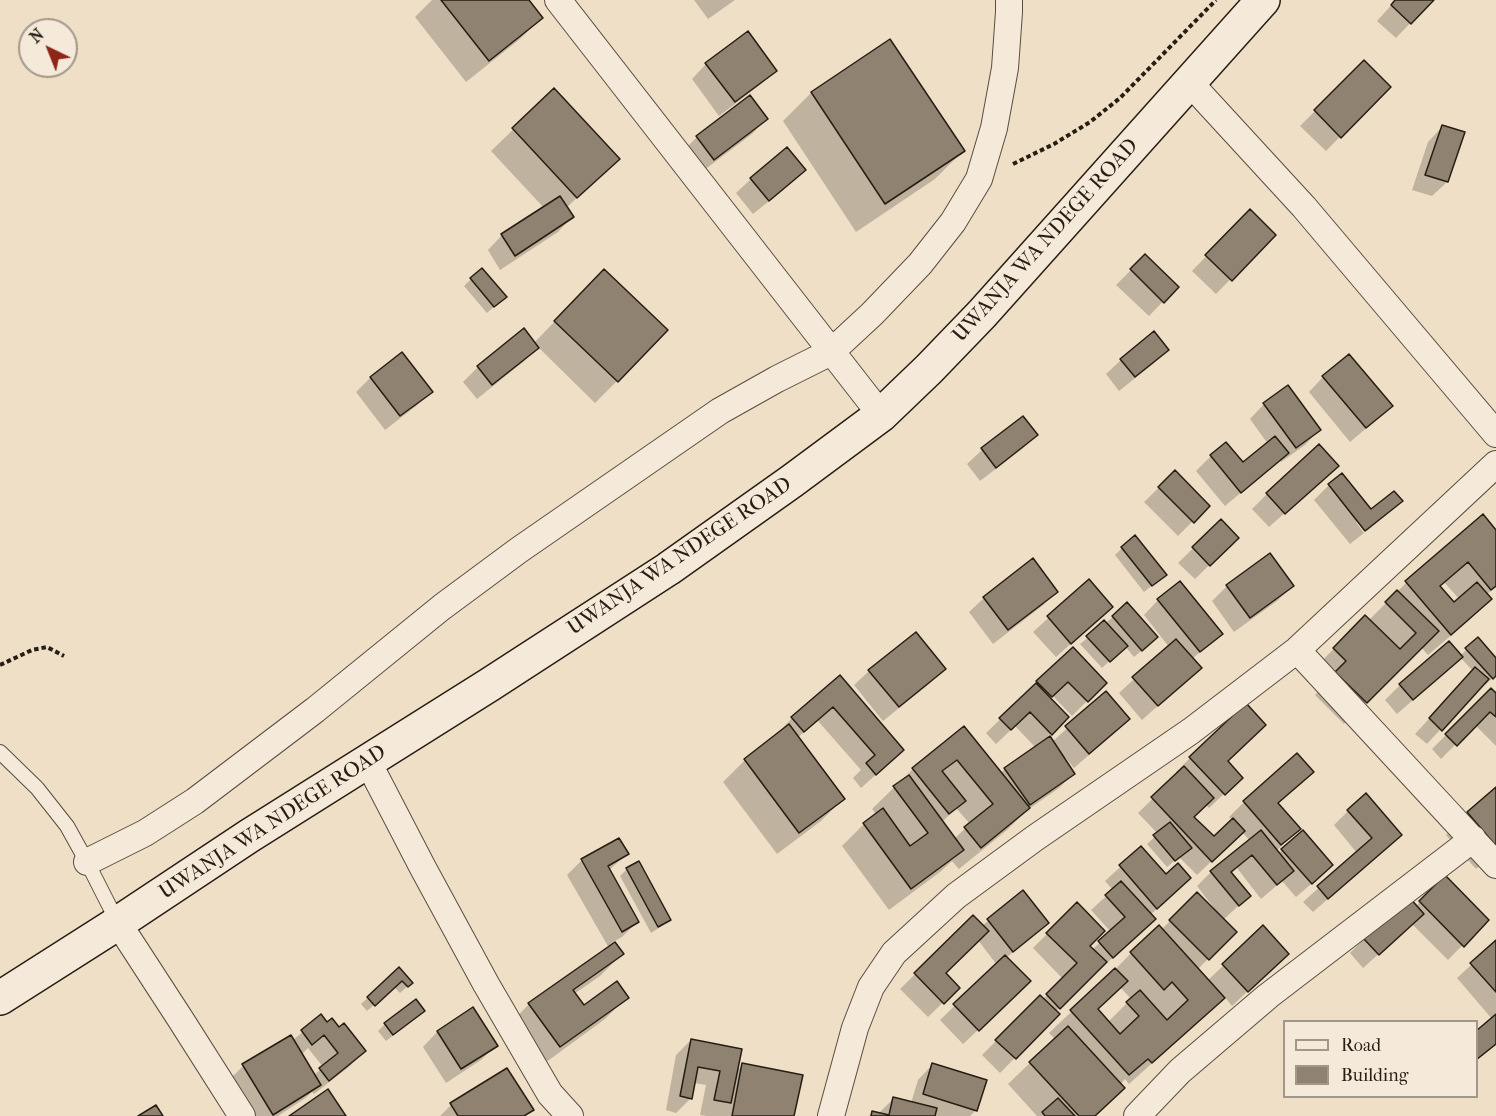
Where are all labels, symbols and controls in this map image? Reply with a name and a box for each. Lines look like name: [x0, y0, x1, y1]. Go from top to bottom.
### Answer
north arrow: [18, 18, 78, 78]
text: N: [26, 25, 48, 47]
street label: UWANJA WA NDEGE ROAD: [948, 134, 1144, 348]
street label: UWANJA WA NDEGE ROAD: [563, 472, 797, 642]
street label: UWANJA WA NDEGE ROAD: [155, 740, 391, 906]
legend: [1283, 1020, 1478, 1098]
text: Road: [1341, 1035, 1381, 1056]
text: Building: [1341, 1065, 1408, 1086]

